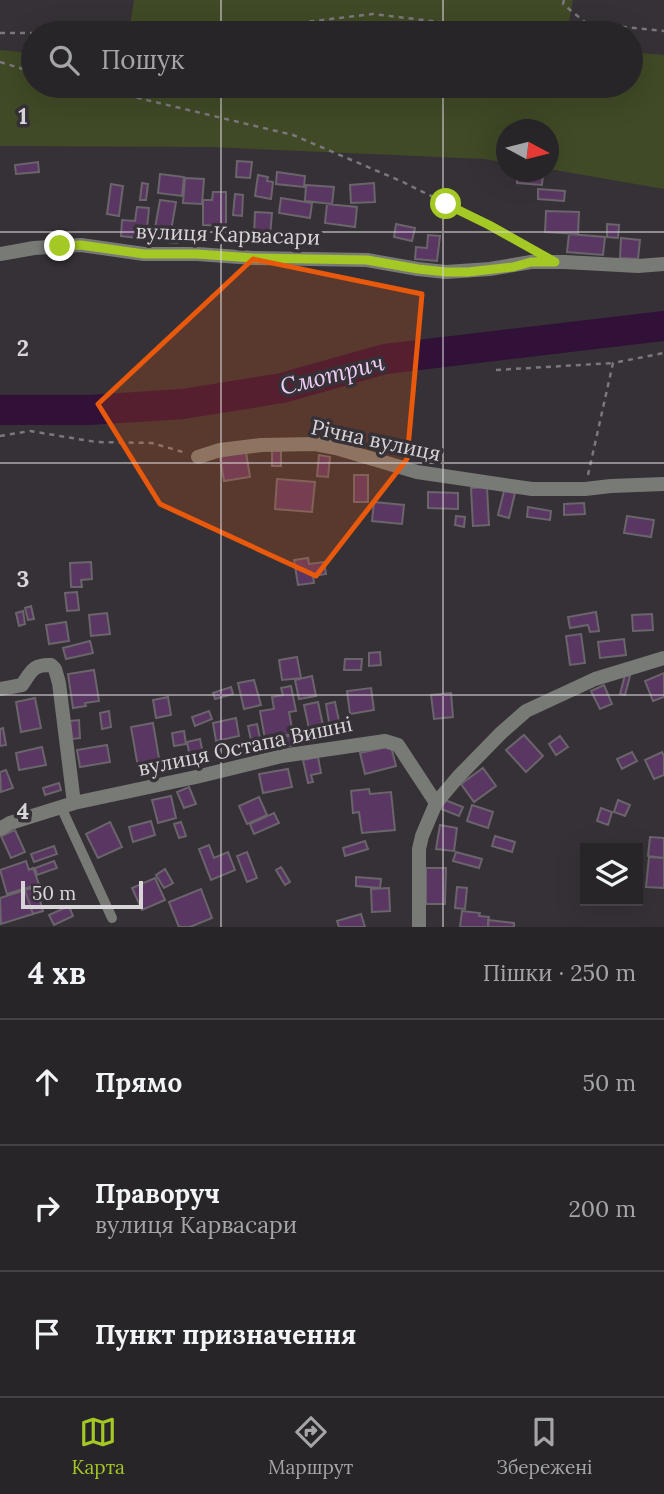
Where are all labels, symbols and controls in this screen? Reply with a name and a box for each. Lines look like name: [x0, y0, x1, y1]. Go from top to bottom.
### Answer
search box: [21, 21, 643, 98]
icon: search: [45, 41, 83, 79]
text: Пошук: [101, 43, 185, 76]
text: 1: [18, 101, 28, 130]
north arrow: [496, 119, 559, 182]
route start: [430, 188, 461, 219]
street label: вулиця Карвасари: [135, 217, 321, 251]
route end: [44, 230, 75, 261]
text: 2: [17, 333, 29, 362]
water label: Смотрич: [277, 347, 388, 401]
street label: Річна вулиця: [309, 413, 443, 467]
text: 3: [17, 564, 29, 593]
street label: вулиця Остапа Вишні: [135, 710, 355, 782]
text: 4: [17, 796, 29, 825]
map controls: [580, 843, 643, 906]
button: layers: [580, 843, 643, 906]
scale bar: [21, 878, 144, 910]
text: 50 m: [32, 881, 76, 905]
text: 4 хв: [28, 954, 86, 992]
text: Пішки · 250 m: [483, 958, 636, 987]
icon: ahead: [28, 1063, 66, 1101]
text: Прямо: [95, 1066, 182, 1099]
text: 50 m: [583, 1068, 636, 1097]
text: Праворуч: [95, 1177, 220, 1210]
icon: right: [28, 1189, 66, 1227]
text: 200 m: [568, 1194, 636, 1223]
text: вулиця Карвасари: [95, 1210, 297, 1239]
icon: arrive: [28, 1315, 66, 1353]
text: Пункт призначення: [95, 1318, 356, 1351]
tab: Карта: [72, 1413, 125, 1479]
tab: Маршрут: [268, 1413, 353, 1479]
tab: Збережені: [496, 1413, 592, 1479]

